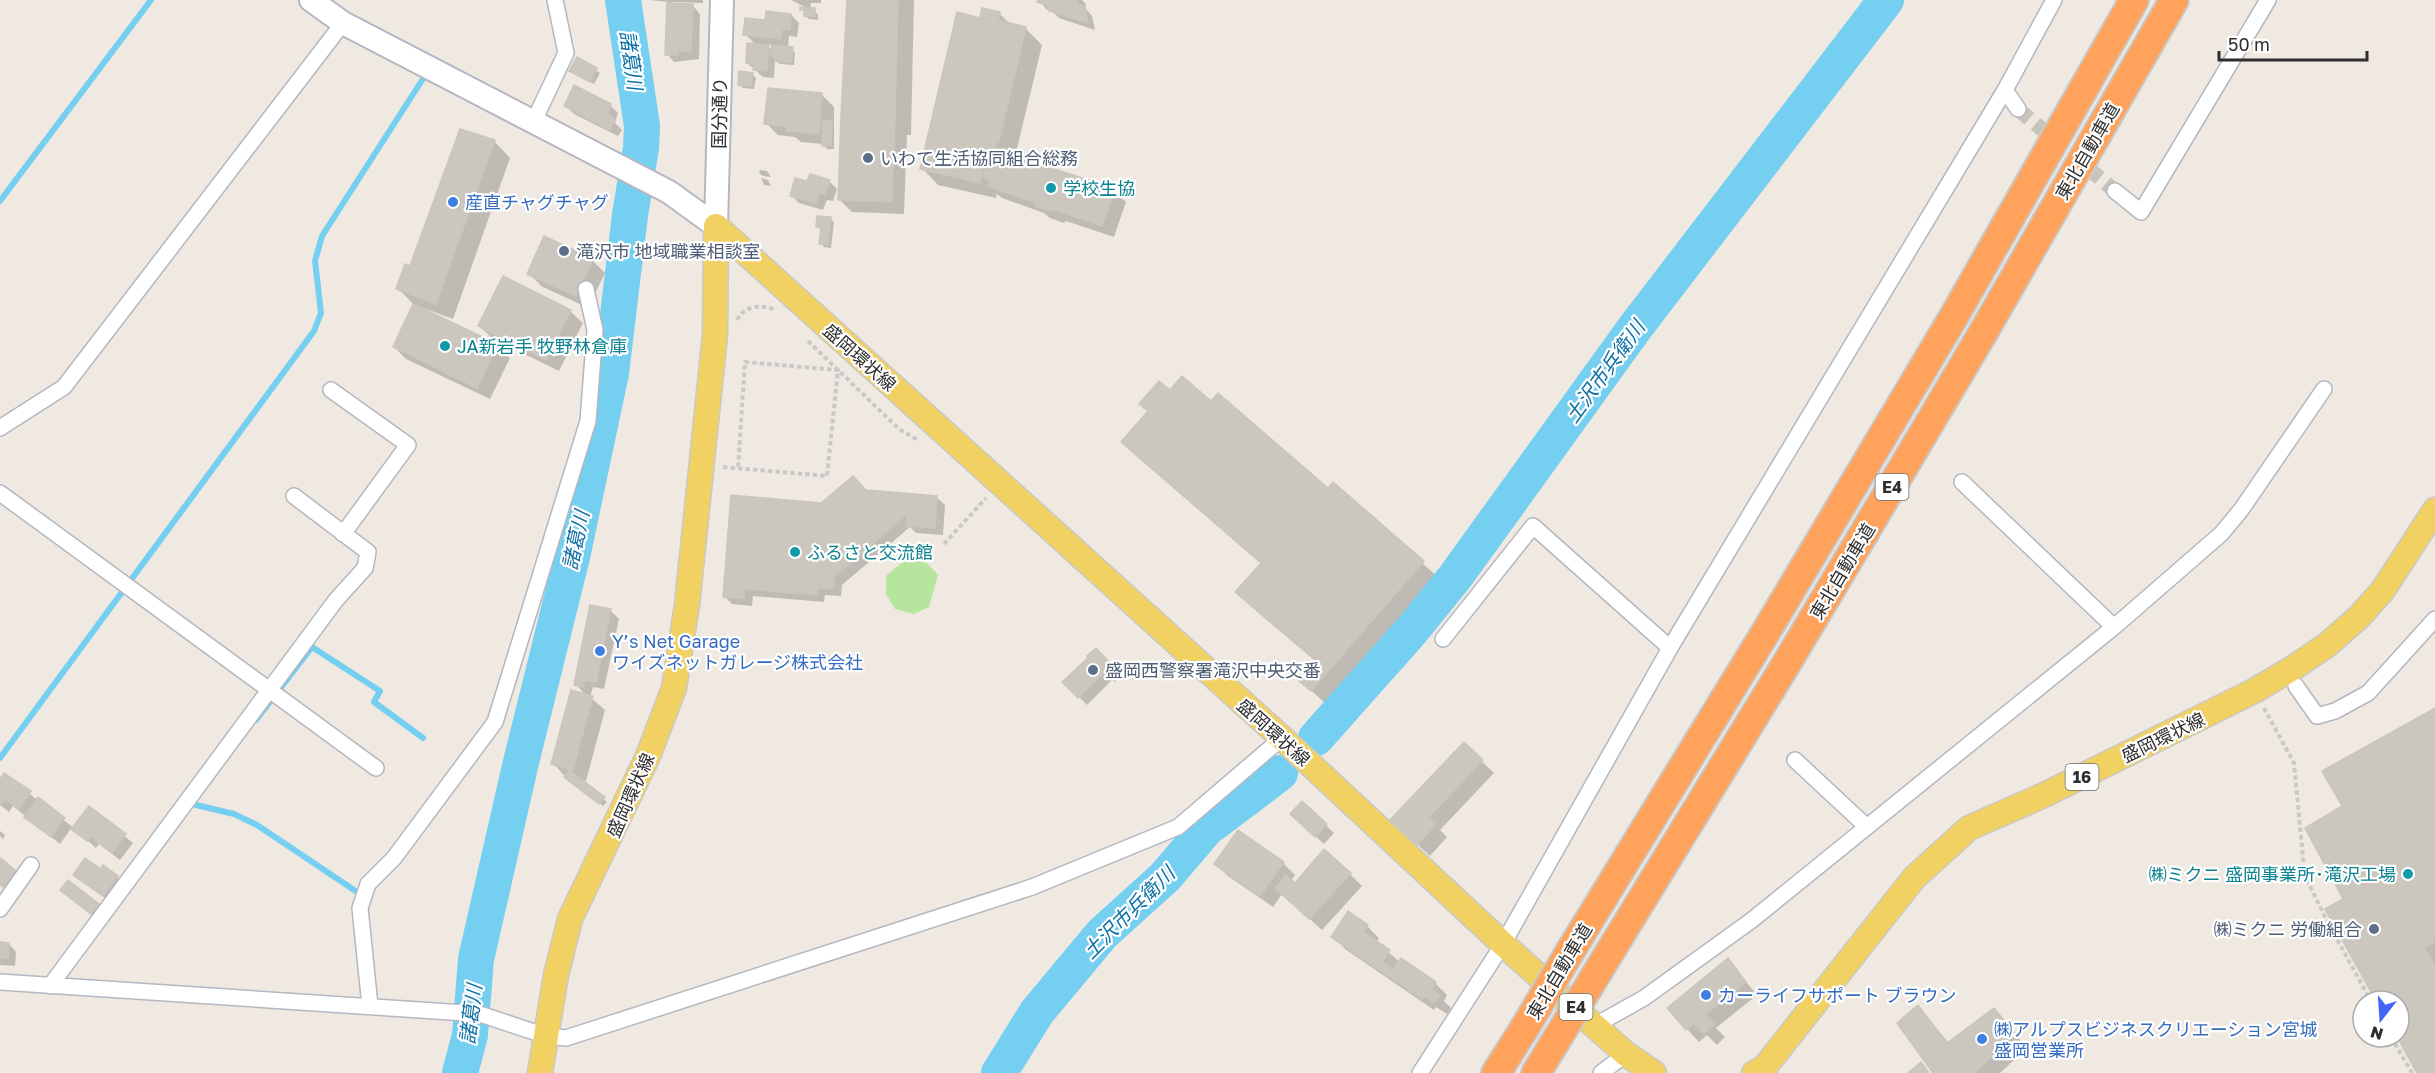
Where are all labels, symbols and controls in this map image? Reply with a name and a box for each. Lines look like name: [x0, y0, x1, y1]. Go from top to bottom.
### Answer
scale bar: [2219, 24, 2368, 62]
water label: 諸葛川: [616, 29, 648, 93]
text: 50 m: [2228, 33, 2270, 55]
street label: 国分通り: [707, 77, 731, 149]
street label: 東北自動車道: [2050, 99, 2124, 203]
place label: いわて生活協同組合総務: [880, 147, 1078, 169]
marker: いわて生活協同組合総務: [861, 151, 875, 165]
place label: 学校生協: [1063, 177, 1135, 199]
marker: 学校生協: [1044, 181, 1058, 195]
place label: 産直チャグチャグ: [465, 191, 609, 213]
marker: 産直チャグチャグ: [446, 195, 460, 209]
place label: 滝沢市 地域職業相談室: [576, 240, 761, 262]
marker: 滝沢市 地域職業相談室: [557, 244, 571, 258]
water label: 土沢市兵衛川: [1559, 314, 1650, 427]
street label: 盛岡環状線: [819, 319, 901, 395]
place label: JA新岩手 牧野林倉庫: [457, 335, 627, 357]
marker: JA新岩手 牧野林倉庫: [438, 339, 452, 353]
road number: E4: [1876, 474, 1908, 500]
water label: 諸葛川: [557, 506, 593, 572]
street label: 東北自動車道: [1805, 519, 1879, 623]
place label: ふるさと交流館: [807, 541, 933, 563]
marker: ふるさと交流館: [788, 545, 802, 559]
place label: Y’s Net Garage ワイズネットガレージ株式会社: [612, 630, 863, 673]
marker: Y’s Net Garage ワイズネットガレージ株式会社: [593, 644, 607, 658]
place label: 盛岡西警察署滝沢中央交番: [1105, 659, 1321, 681]
marker: 盛岡西警察署滝沢中央交番: [1086, 663, 1100, 677]
street label: 盛岡環状線: [1233, 694, 1315, 770]
street label: 盛岡環状線: [2118, 707, 2208, 767]
street label: 盛岡環状線: [602, 749, 658, 841]
road number: 16: [2066, 764, 2098, 790]
water label: 土沢市兵衛川: [1077, 860, 1180, 963]
place label: ㈱ミクニ 盛岡事業所･滝沢工場: [2149, 863, 2396, 885]
marker: ㈱ミクニ 盛岡事業所･滝沢工場: [2401, 867, 2415, 881]
place label: ㈱ミクニ 労働組合: [2214, 918, 2362, 940]
street label: 東北自動車道: [1522, 919, 1596, 1023]
marker: ㈱ミクニ 労働組合: [2367, 922, 2381, 936]
water label: 諸葛川: [454, 981, 486, 1045]
place label: カーライフサポート ブラウン: [1718, 984, 1957, 1006]
marker: カーライフサポート ブラウン: [1699, 988, 1713, 1002]
north arrow: [2351, 989, 2411, 1049]
road number: E4: [1560, 994, 1592, 1020]
place label: ㈱アルプスビジネスクリエーション宮城 盛岡営業所: [1994, 1018, 2317, 1061]
text: N: [2368, 1022, 2385, 1045]
marker: ㈱アルプスビジネスクリエーション宮城 盛岡営業所: [1975, 1032, 1989, 1046]

